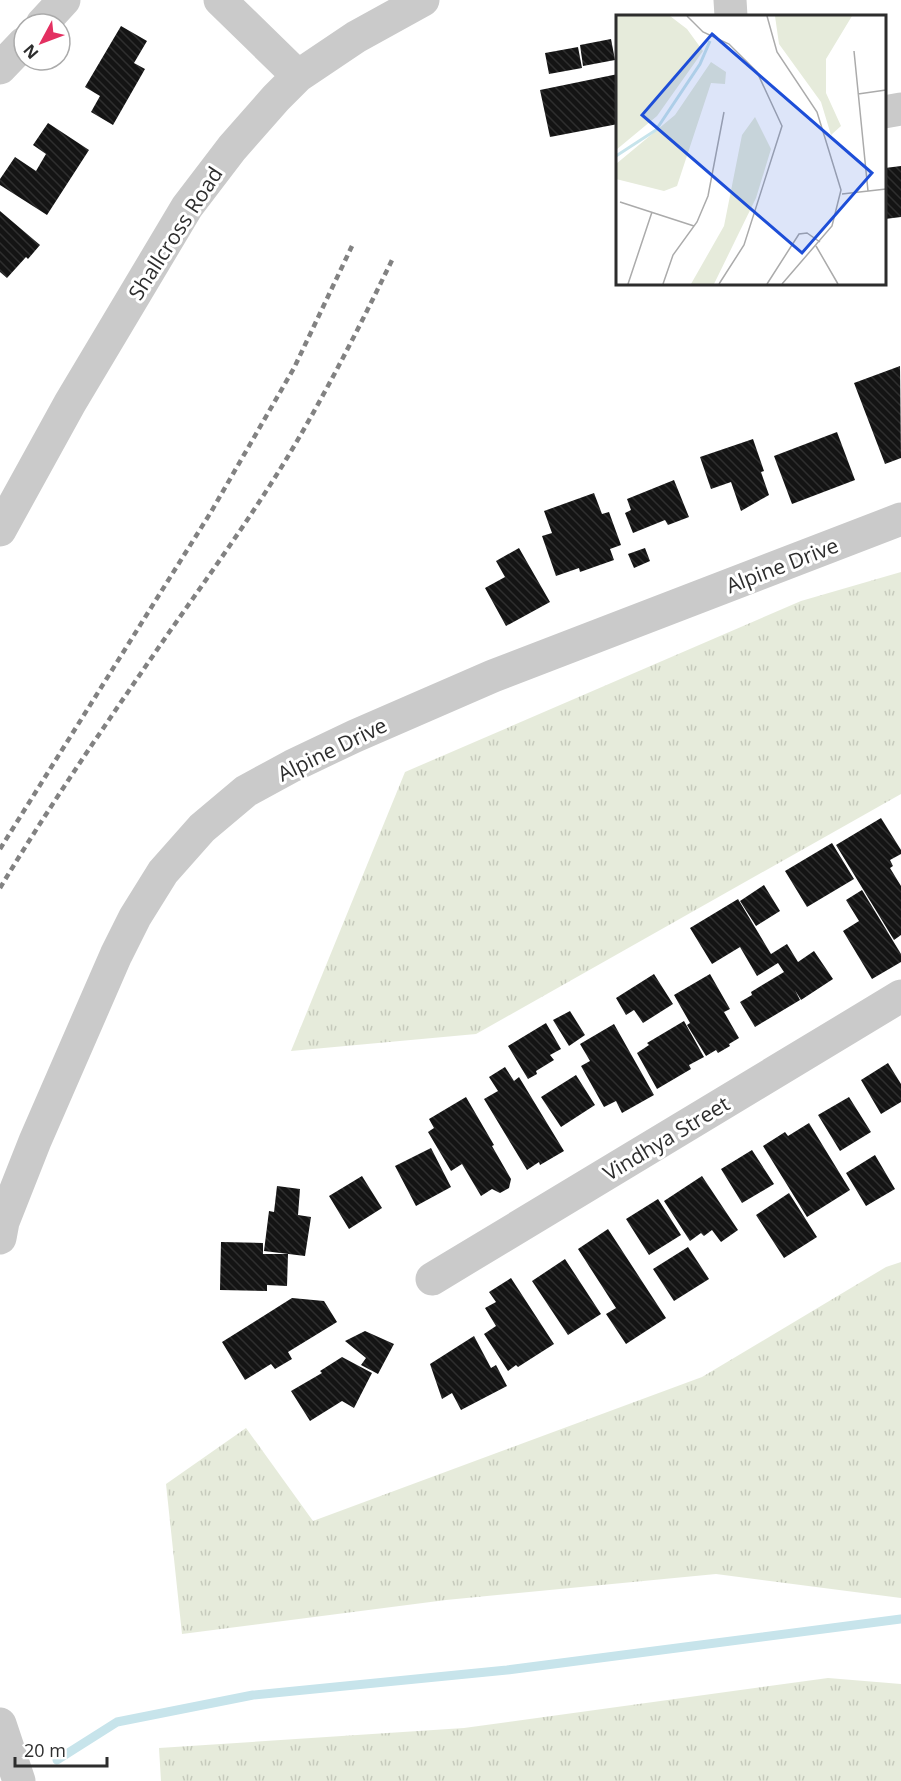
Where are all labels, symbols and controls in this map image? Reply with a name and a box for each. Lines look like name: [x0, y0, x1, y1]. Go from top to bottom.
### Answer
north arrow: [12, 12, 72, 72]
inset map: [616, 15, 886, 285]
text: N: [18, 40, 43, 64]
street label: Shallcross Road: [121, 161, 229, 305]
street label: Alpine Drive: [722, 531, 842, 599]
street label: Alpine Drive: [273, 710, 391, 788]
street label: Vindhya Street: [598, 1089, 734, 1187]
scale bar: [15, 1730, 106, 1768]
text: 20 m: [24, 1738, 66, 1762]

